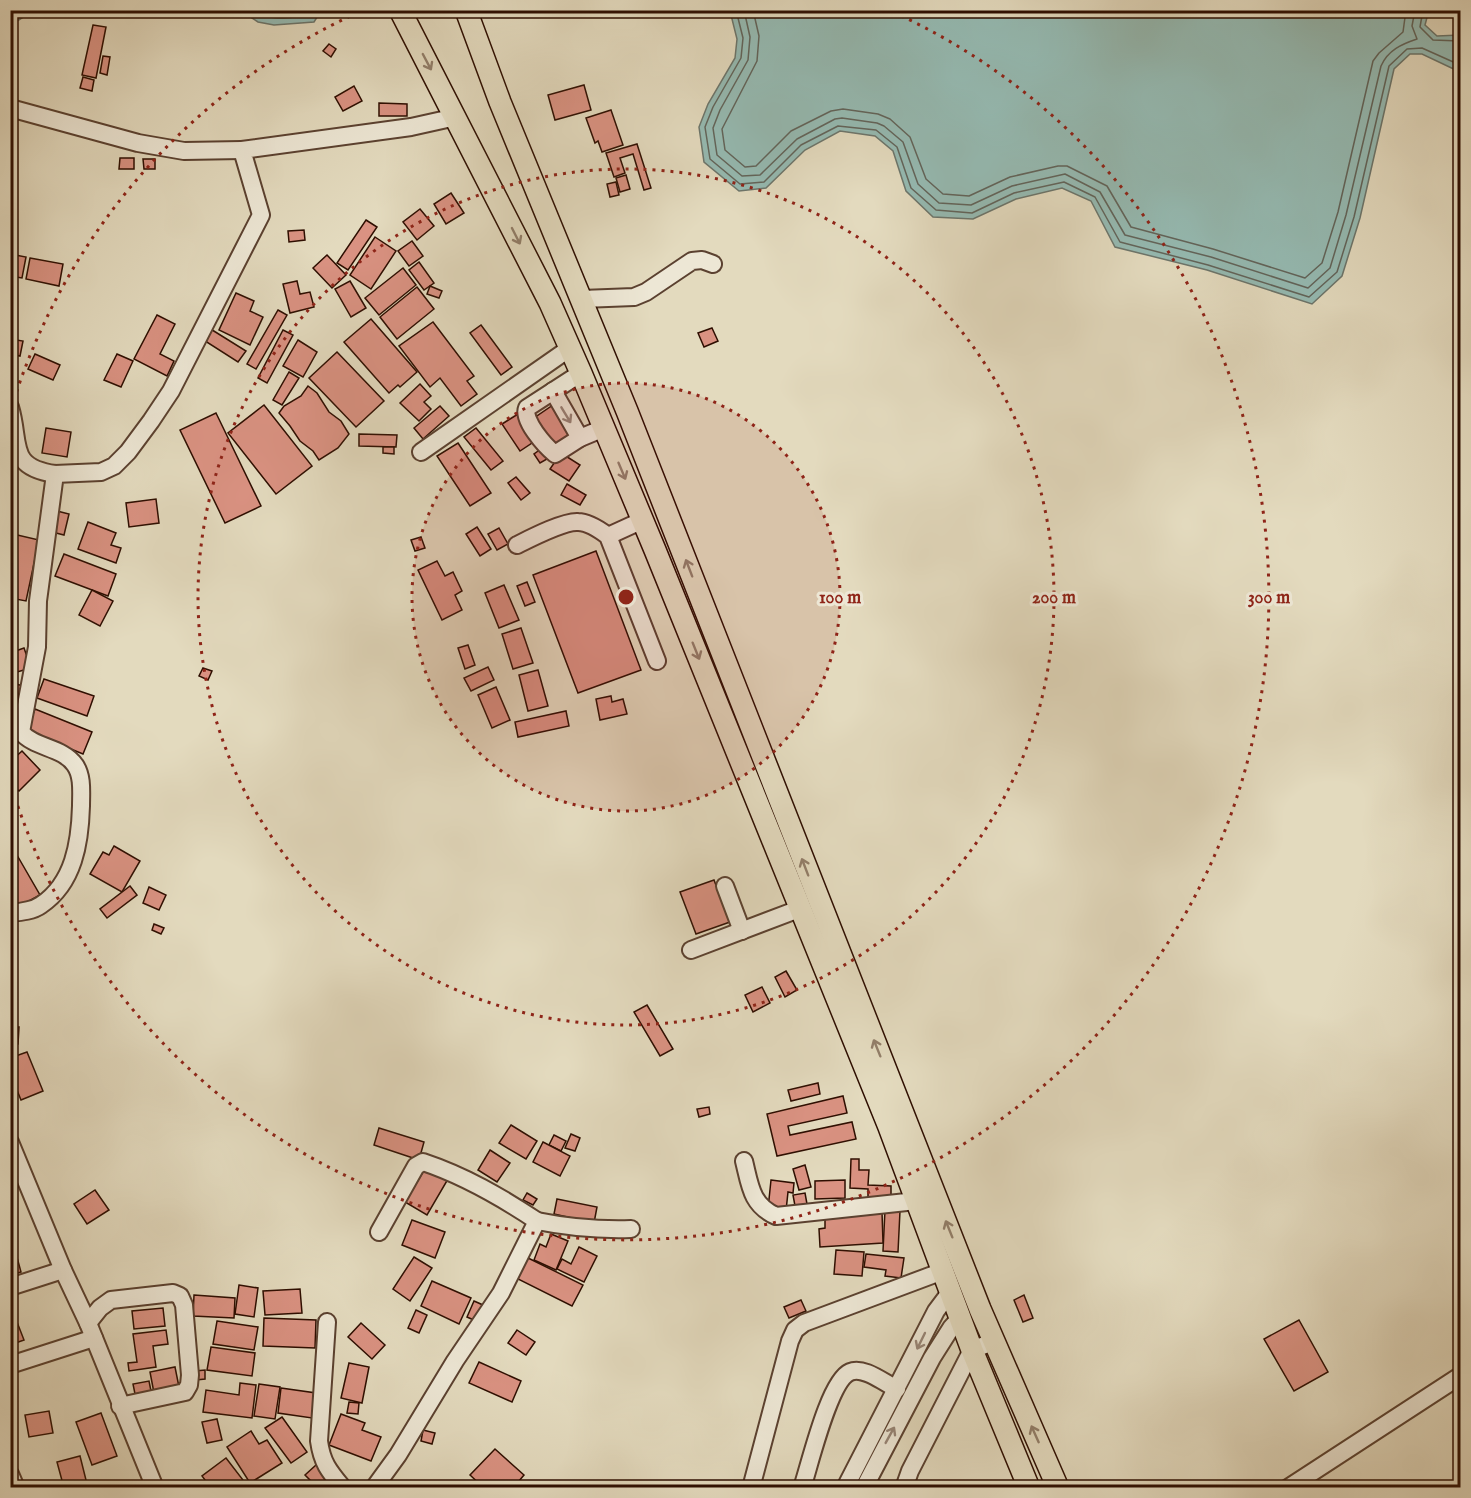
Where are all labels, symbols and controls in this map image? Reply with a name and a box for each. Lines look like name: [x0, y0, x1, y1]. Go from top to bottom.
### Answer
one-way arrow: [422, 53, 433, 71]
one-way arrow: [511, 226, 522, 244]
one-way arrow: [561, 406, 573, 423]
one-way arrow: [617, 461, 628, 480]
one-way arrow: [683, 559, 694, 578]
centre of rings: [616, 587, 636, 607]
text: 100 m: [819, 587, 861, 610]
text: 200 m: [1032, 587, 1076, 610]
text: 300 m: [1248, 587, 1290, 610]
one-way arrow: [691, 641, 702, 660]
one-way arrow: [799, 858, 810, 877]
one-way arrow: [871, 1039, 882, 1058]
one-way arrow: [943, 1221, 954, 1239]
one-way arrow: [915, 1332, 927, 1350]
one-way arrow: [1029, 1425, 1040, 1443]
one-way arrow: [885, 1427, 896, 1445]

